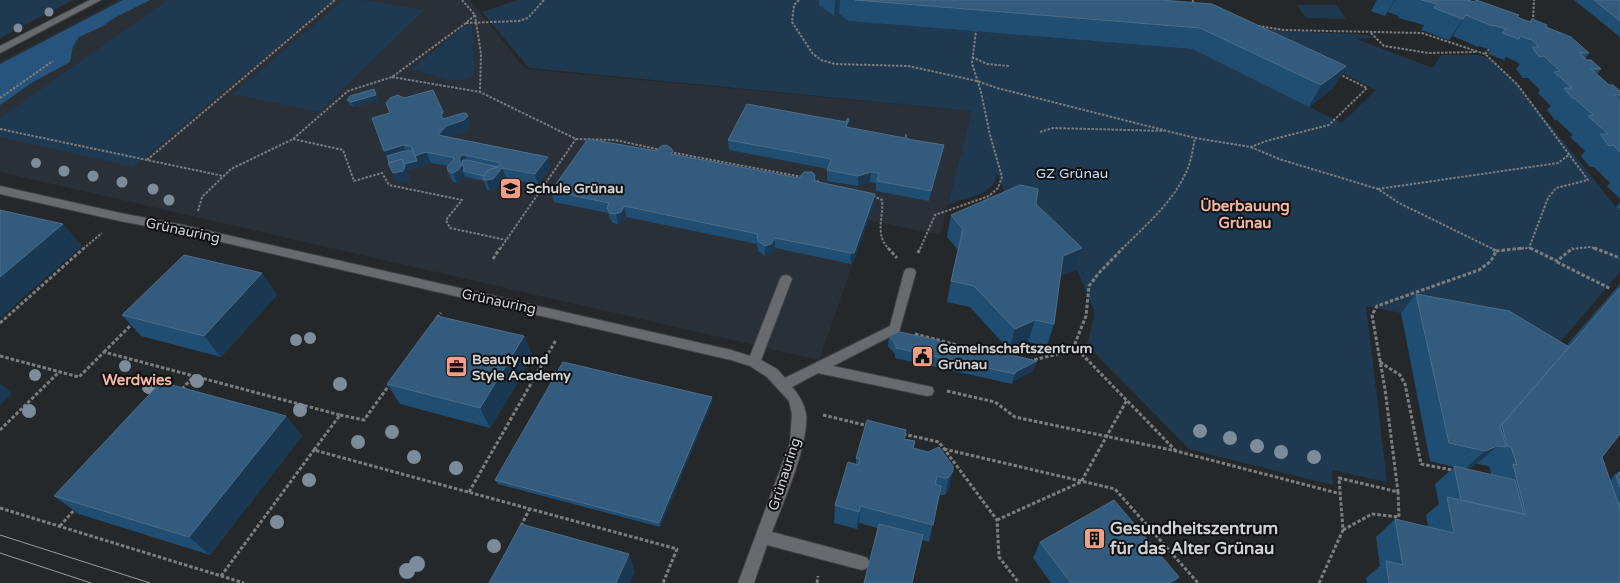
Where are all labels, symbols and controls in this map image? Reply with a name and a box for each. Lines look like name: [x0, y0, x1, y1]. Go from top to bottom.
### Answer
park label: GZ Grünau: [1036, 165, 1108, 182]
school or university icon: Schule Grünau: [497, 175, 523, 201]
place label: Schule Grünau: [526, 180, 623, 197]
district label: Überbauung Grünau: [1200, 197, 1290, 232]
street label: Grünauring: [144, 214, 222, 247]
street label: Grünauring: [460, 285, 538, 318]
place label: Gemeinschaftszentrum Grünau: [938, 340, 1092, 373]
public building icon: Gemeinschaftszentrum Grünau: [909, 343, 935, 369]
place label: Beauty und Style Academy: [472, 351, 571, 384]
office icon: Beauty und Style Academy: [444, 354, 470, 380]
district label: Werdwies: [102, 371, 172, 389]
street label: Grünauring: [765, 436, 804, 513]
place label: Gesundheitszentrum für das Alter Grünau: [1110, 518, 1278, 559]
building icon: Gesundheitszentrum für das Alter Grünau: [1082, 525, 1108, 551]

